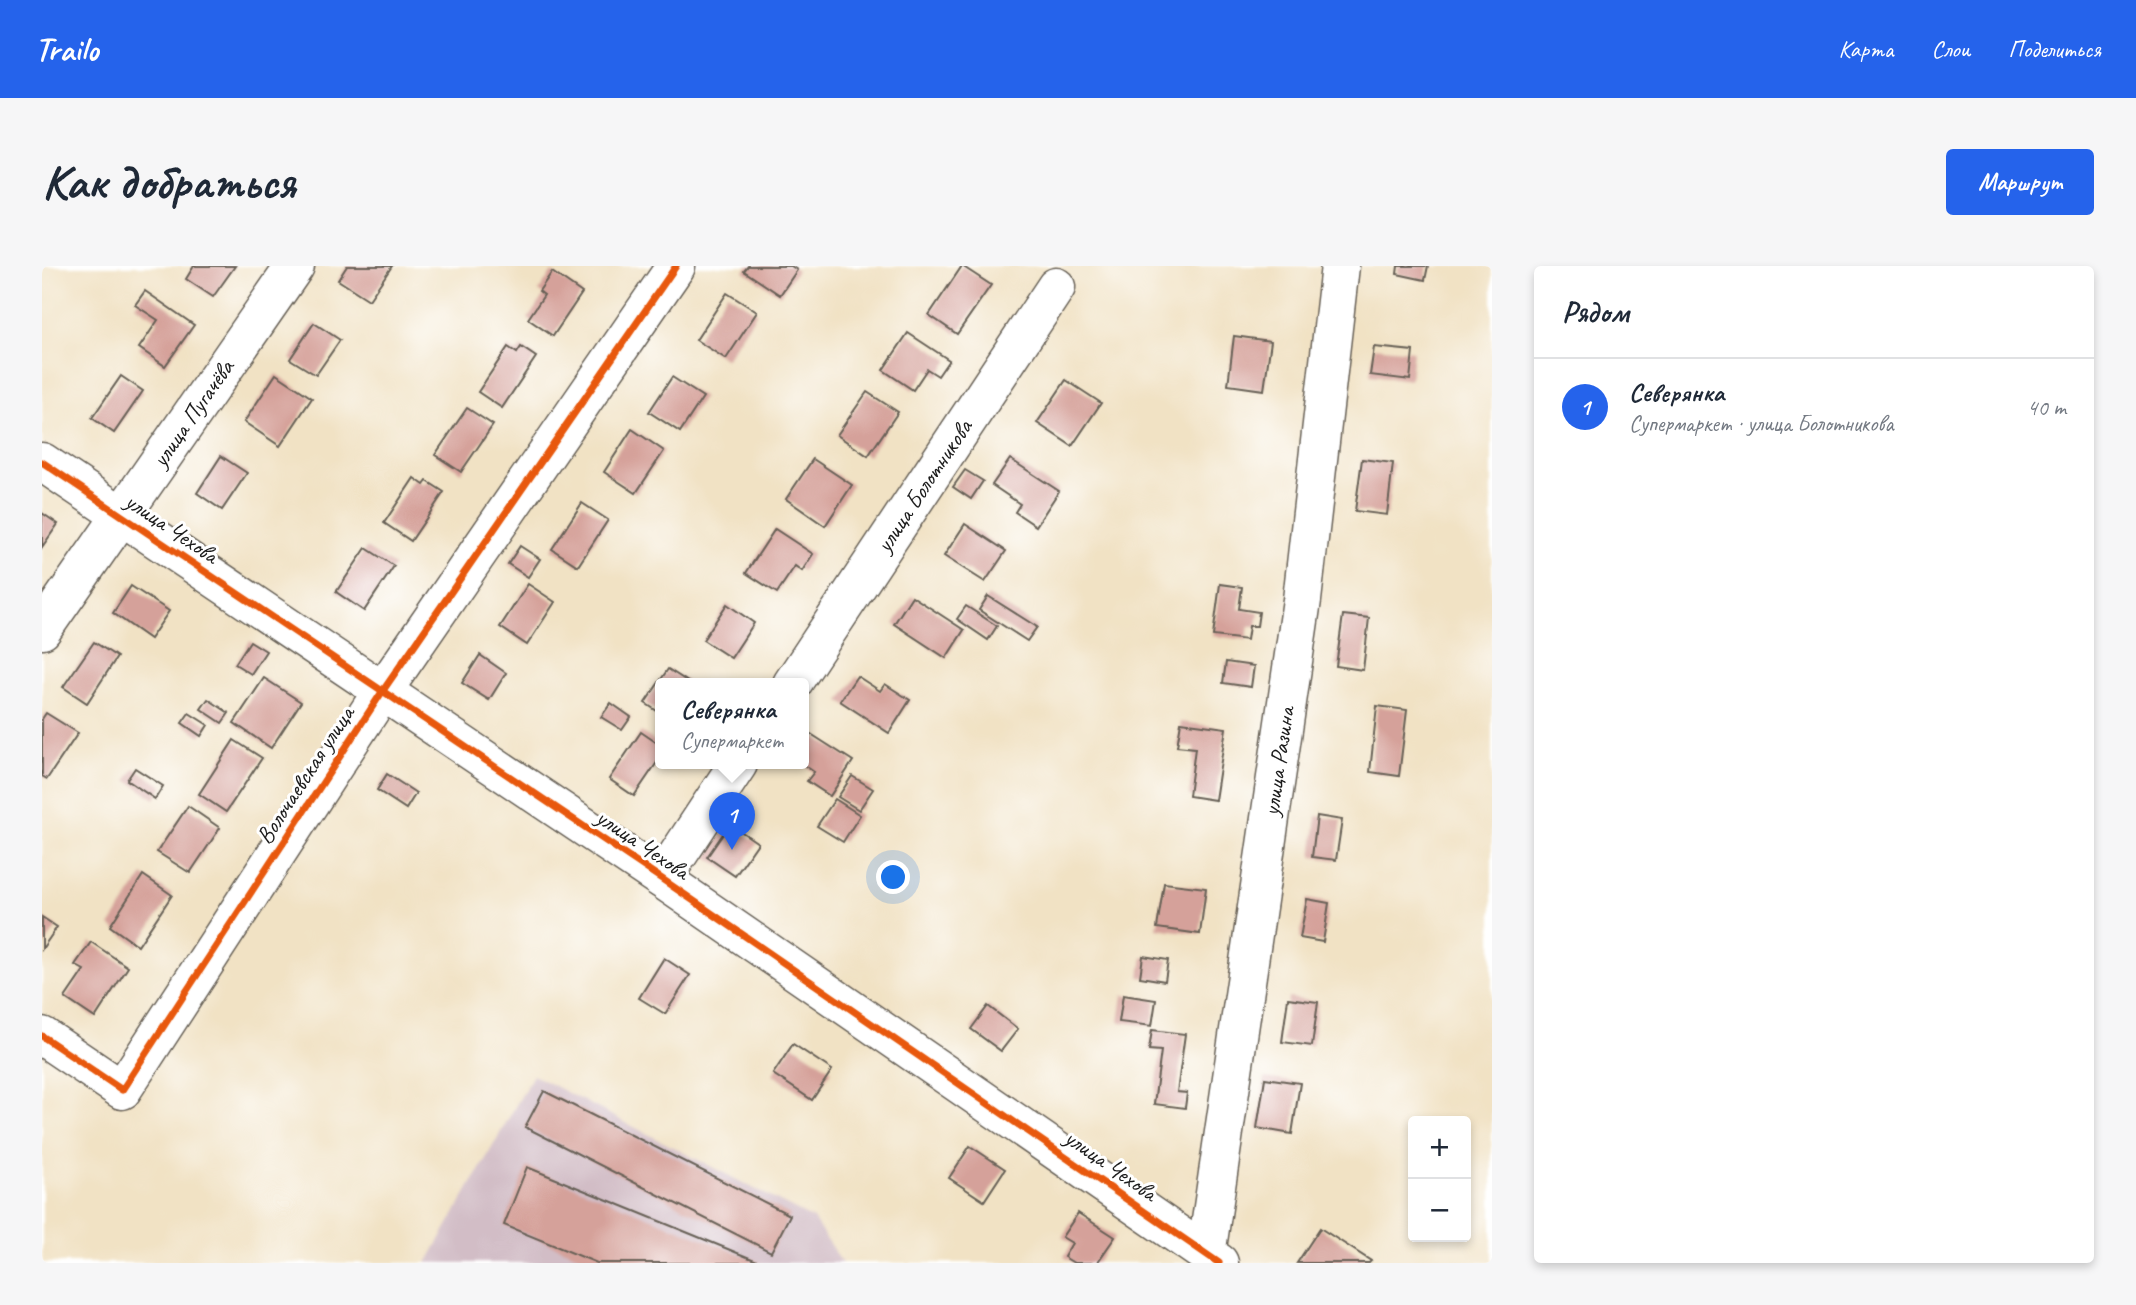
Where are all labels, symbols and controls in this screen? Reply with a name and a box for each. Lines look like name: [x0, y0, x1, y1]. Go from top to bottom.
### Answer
text: Trailo: [35, 28, 98, 70]
text: Карта: [1839, 34, 1893, 64]
text: Слои: [1931, 34, 1970, 64]
text: Поделиться: [2008, 34, 2101, 64]
button: Маршрут: [1946, 149, 2094, 215]
text: Как добраться: [42, 151, 295, 213]
text: Рядом: [1562, 293, 1629, 331]
street label: улица Пугачёва: [144, 353, 241, 474]
text: Северянка: [1629, 376, 1724, 409]
text: 1: [1580, 393, 1590, 422]
text: 40 m: [2027, 393, 2066, 422]
text: Супермаркет · улица Болотникова: [1629, 409, 1894, 438]
street label: улица Болотникова: [868, 413, 979, 559]
street label: улица Чехова: [118, 485, 226, 571]
popup: [655, 678, 809, 769]
text: Северянка: [681, 693, 776, 726]
street label: Волочаевская улица: [249, 699, 362, 850]
street label: улица Разина: [1255, 703, 1301, 820]
text: Супермаркет: [681, 726, 783, 755]
pin: 1: [709, 792, 755, 850]
street label: улица Чехова: [589, 801, 697, 887]
your location: [876, 860, 910, 894]
map controls: [1408, 1116, 1471, 1242]
button: +: [1408, 1116, 1471, 1179]
street label: улица Чехова: [1057, 1121, 1165, 1209]
button: −: [1408, 1179, 1471, 1242]

